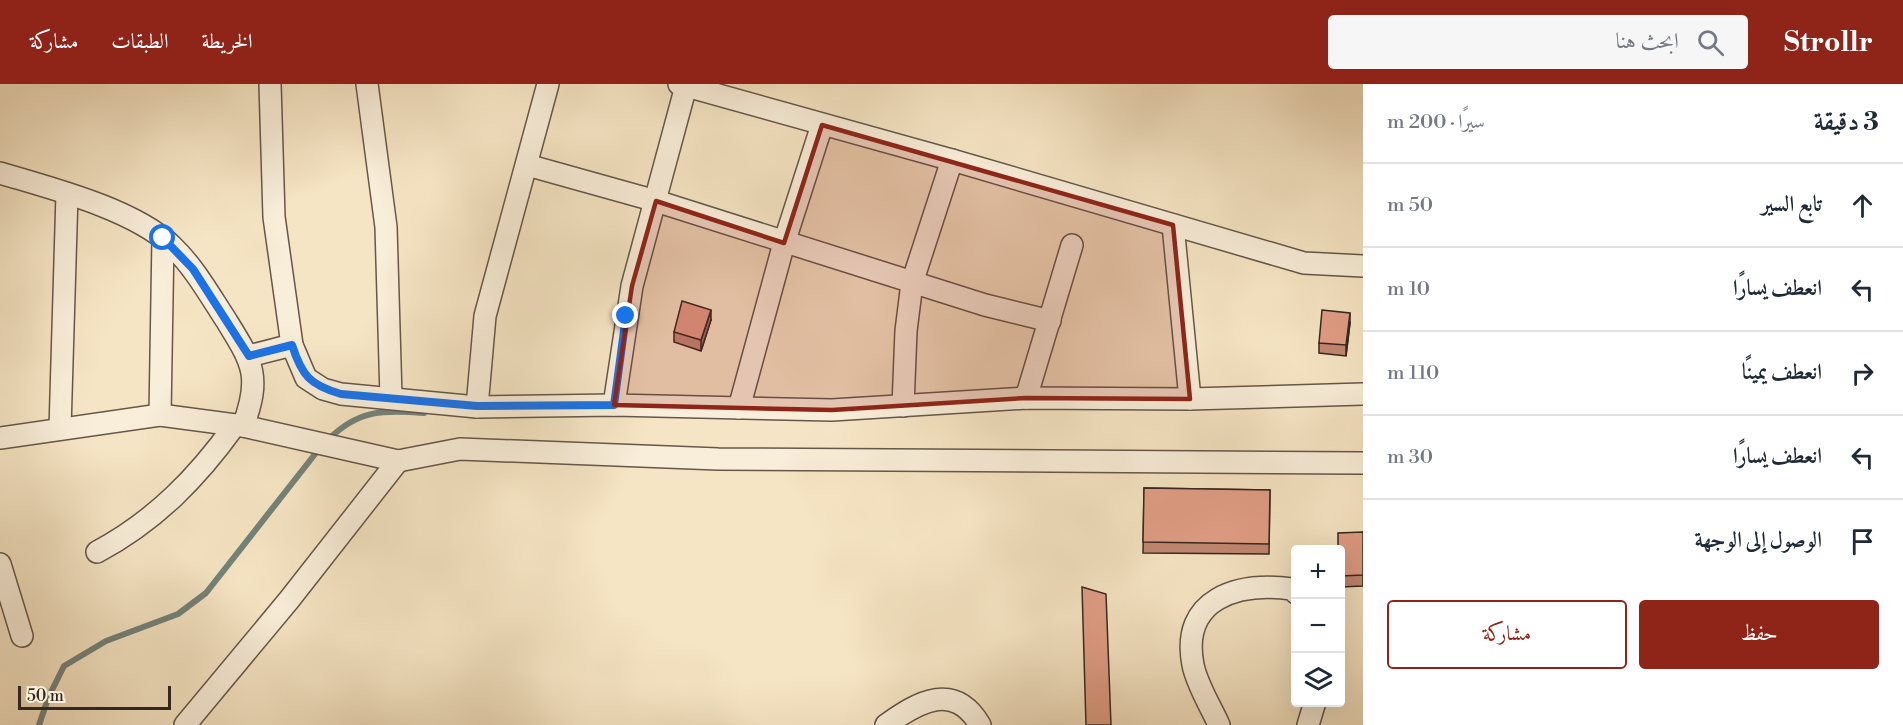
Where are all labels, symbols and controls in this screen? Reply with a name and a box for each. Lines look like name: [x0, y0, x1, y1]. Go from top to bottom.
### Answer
search box: [1328, 15, 1748, 69]
text: Strollr: [1784, 25, 1873, 60]
icon: search: [1694, 26, 1727, 59]
text: ابحث هنا: [1616, 28, 1679, 55]
text: مشاركة: [30, 29, 78, 55]
text: الطبقات: [111, 29, 168, 55]
text: الخريطة: [201, 29, 253, 55]
text: 3 دقيقة: [1814, 106, 1879, 138]
text: سيرًا · 200 m: [1387, 110, 1485, 135]
icon: ahead: [1846, 189, 1879, 222]
text: تابع السير: [1761, 191, 1822, 218]
text: 50 m: [1387, 193, 1433, 218]
route start: [149, 224, 175, 250]
icon: left: [1846, 273, 1879, 306]
text: انعطف يسارًا: [1733, 275, 1822, 302]
text: 10 m: [1387, 277, 1430, 302]
route end: [612, 302, 638, 328]
icon: right: [1846, 357, 1879, 390]
text: انعطف يمينًا: [1742, 359, 1822, 386]
text: 110 m: [1387, 361, 1439, 386]
icon: left: [1846, 441, 1879, 474]
text: انعطف يسارًا: [1733, 443, 1822, 470]
text: 30 m: [1387, 445, 1433, 470]
icon: arrive: [1846, 525, 1879, 558]
text: الوصول إلى الوجهة: [1694, 527, 1822, 554]
map controls: [1291, 545, 1345, 707]
button: +: [1291, 545, 1345, 599]
button: −: [1291, 599, 1345, 653]
button: مشاركة: [1387, 600, 1627, 669]
button: حفظ: [1639, 600, 1879, 669]
button: layers: [1291, 653, 1345, 707]
scale bar: [18, 683, 171, 710]
text: 50 m: [27, 686, 64, 706]

